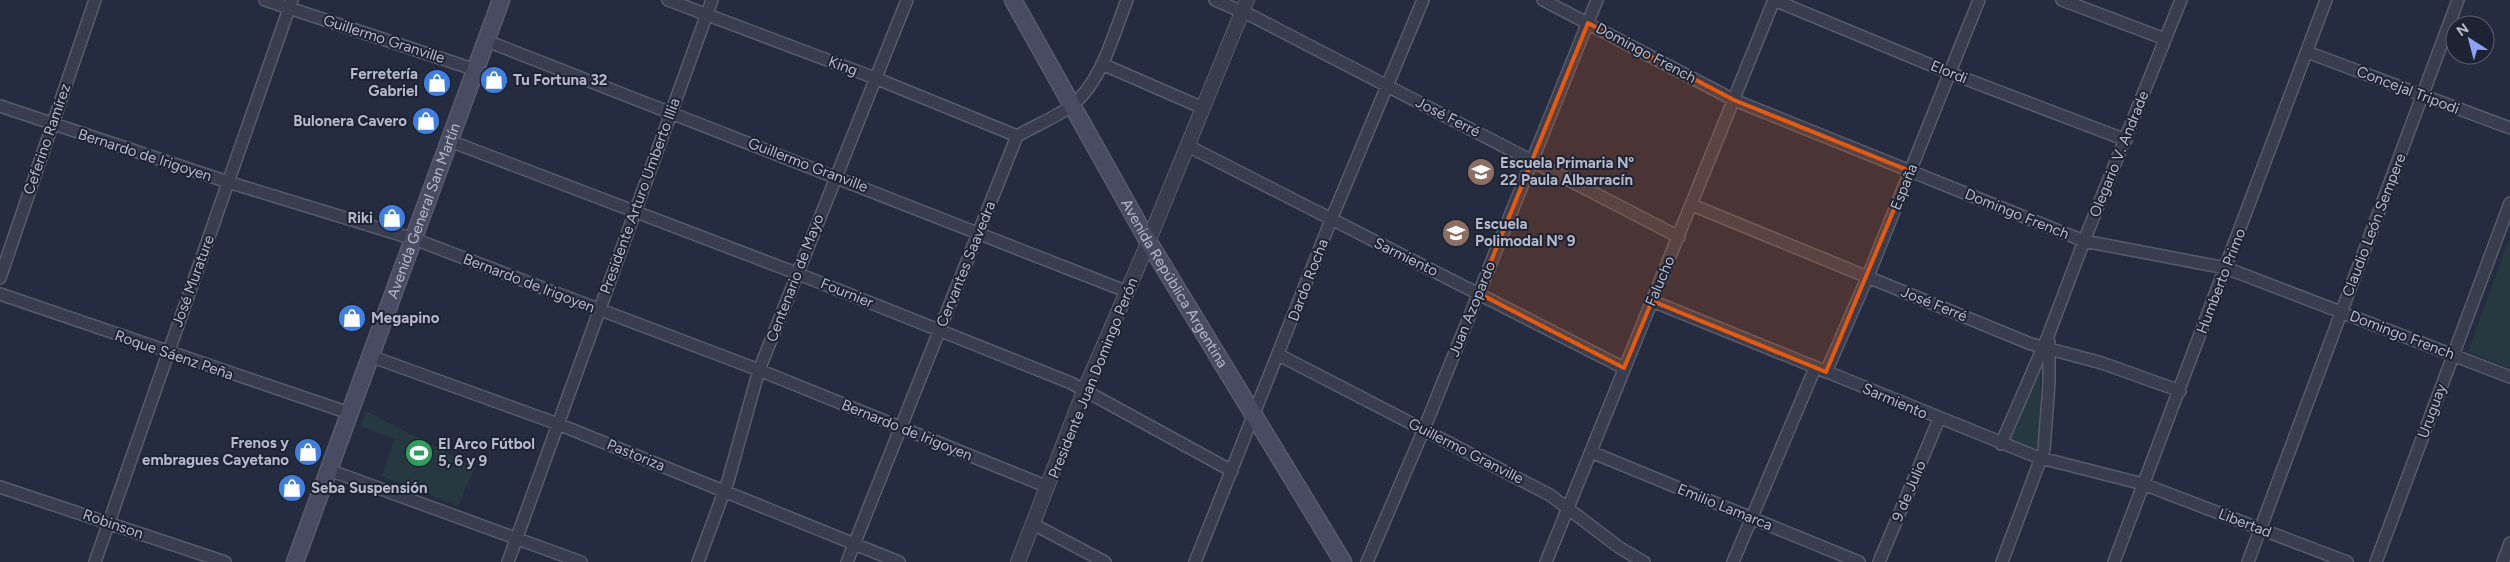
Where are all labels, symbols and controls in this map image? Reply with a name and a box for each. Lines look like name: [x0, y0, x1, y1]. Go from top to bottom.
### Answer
street label: Guillermo Granville: [321, 11, 447, 67]
north arrow: [2445, 15, 2495, 65]
street label: Domingo French: [1593, 19, 1699, 87]
text: N: [2453, 20, 2472, 40]
street label: King: [826, 52, 860, 80]
street label: Elordi: [1928, 56, 1970, 88]
street label: Concejal Tripodi: [2354, 62, 2462, 118]
place label: Ferretería Gabriel: [350, 65, 418, 100]
shop icon: Tu Fortuna 32: [479, 65, 509, 95]
shop icon: Ferretería Gabriel: [422, 68, 452, 98]
place label: Tu Fortuna 32: [513, 71, 608, 89]
street label: Ceferino Ramírez: [20, 81, 74, 197]
street label: Olegario V. Andrade: [2085, 88, 2153, 220]
street label: José Ferré: [1413, 93, 1483, 141]
street label: Presidente Arturo Umberto Illia: [596, 96, 684, 296]
shop icon: Bulonera Cavero: [411, 106, 441, 136]
place label: Bulonera Cavero: [293, 112, 407, 130]
street label: Avenida General San Martín: [383, 121, 464, 301]
street label: Bernardo de Irigoyen: [76, 125, 214, 185]
street label: Guillermo Granville: [746, 134, 870, 196]
street label: Claudio León Sempere: [2338, 151, 2410, 299]
place label: Escuela Primaria Nº 22 Paula Albarracín: [1500, 154, 1635, 189]
school or university icon: Escuela Primaria Nº 22 Paula Albarracín: [1466, 157, 1496, 187]
street label: España: [1887, 161, 1921, 213]
street label: Domingo French: [1962, 185, 2072, 243]
street label: Avenida República Argentina: [1117, 196, 1232, 371]
street label: Cervantes Saavedra: [933, 199, 999, 329]
shop icon: Riki: [377, 203, 407, 233]
place label: Riki: [347, 209, 373, 227]
street label: Centenario de Mayo: [762, 211, 828, 344]
place label: Escuela Polimodal Nº 9: [1475, 215, 1576, 250]
school or university icon: Escuela Polimodal Nº 9: [1441, 218, 1471, 248]
street label: Humberto Primo: [2193, 226, 2249, 336]
street label: José Murature: [168, 233, 218, 329]
street label: Sarmiento: [1371, 234, 1441, 280]
street label: Dardo Rocha: [1284, 236, 1332, 324]
street label: Bernardo de Irigoyen: [461, 250, 597, 316]
street label: Falucho: [1641, 253, 1679, 309]
street label: Juan Azopardo: [1445, 258, 1499, 359]
street label: Fournier: [818, 274, 876, 312]
street label: Presidente Juan Domingo Perón: [1044, 275, 1142, 481]
street label: José Ferré: [1898, 283, 1970, 325]
shop icon: Megapino: [337, 303, 367, 333]
street label: Domingo French: [2347, 307, 2457, 363]
place label: Megapino: [371, 309, 440, 327]
street label: Roque Sáenz Peña: [112, 326, 236, 384]
street label: Sarmiento: [1860, 379, 1931, 423]
street label: Uruguay: [2414, 381, 2450, 441]
street label: Bernardo de Irigoyen: [839, 396, 975, 464]
street label: Guillermo Granville: [1405, 414, 1527, 488]
place label: Frenos y embragues Cayetano: [142, 434, 289, 469]
place label: El Arco Fútbol 5, 6 y 9: [438, 435, 535, 470]
street label: Pastoriza: [604, 435, 668, 475]
shop icon: Frenos y embragues Cayetano: [293, 437, 323, 467]
sports icon: El Arco Fútbol 5, 6 y 9: [404, 438, 434, 468]
street label: 9 de Julio: [1888, 458, 1930, 524]
shop icon: Seba Suspensión: [277, 473, 307, 503]
place label: Seba Suspensión: [311, 479, 428, 497]
street label: Emilio Lamarca: [1675, 480, 1775, 534]
street label: Robinson: [80, 505, 146, 543]
street label: Libertad: [2216, 505, 2274, 541]

